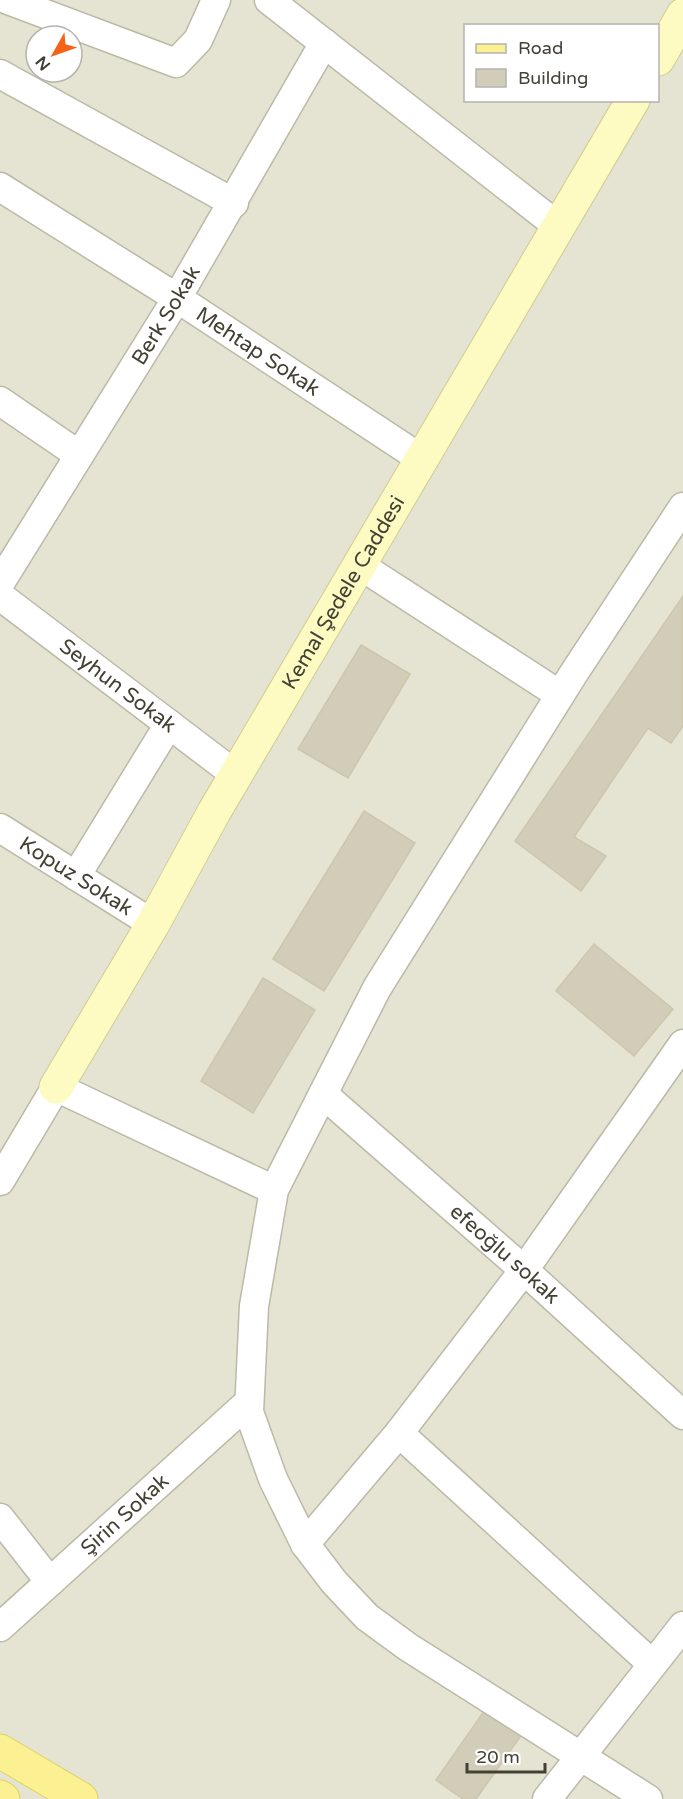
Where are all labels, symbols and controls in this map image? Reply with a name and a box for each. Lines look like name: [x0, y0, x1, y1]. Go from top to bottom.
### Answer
north arrow: [24, 24, 84, 84]
legend: [464, 24, 659, 102]
text: Road: [518, 37, 563, 59]
text: N: [31, 52, 55, 74]
text: Building: [518, 67, 588, 89]
street label: Berk Sokak: [127, 261, 206, 370]
street label: Mehtap Sokak: [191, 302, 324, 402]
street label: Kemal Şedele Caddesi: [277, 491, 410, 694]
street label: Seyhun Sokak: [54, 634, 181, 738]
street label: Kopuz Sokak: [15, 831, 137, 921]
street label: efeoğlu sokak: [445, 1199, 565, 1309]
street label: Şirin Sokak: [76, 1469, 174, 1561]
scale bar: [467, 1736, 545, 1774]
text: 20 m: [476, 1746, 520, 1768]

